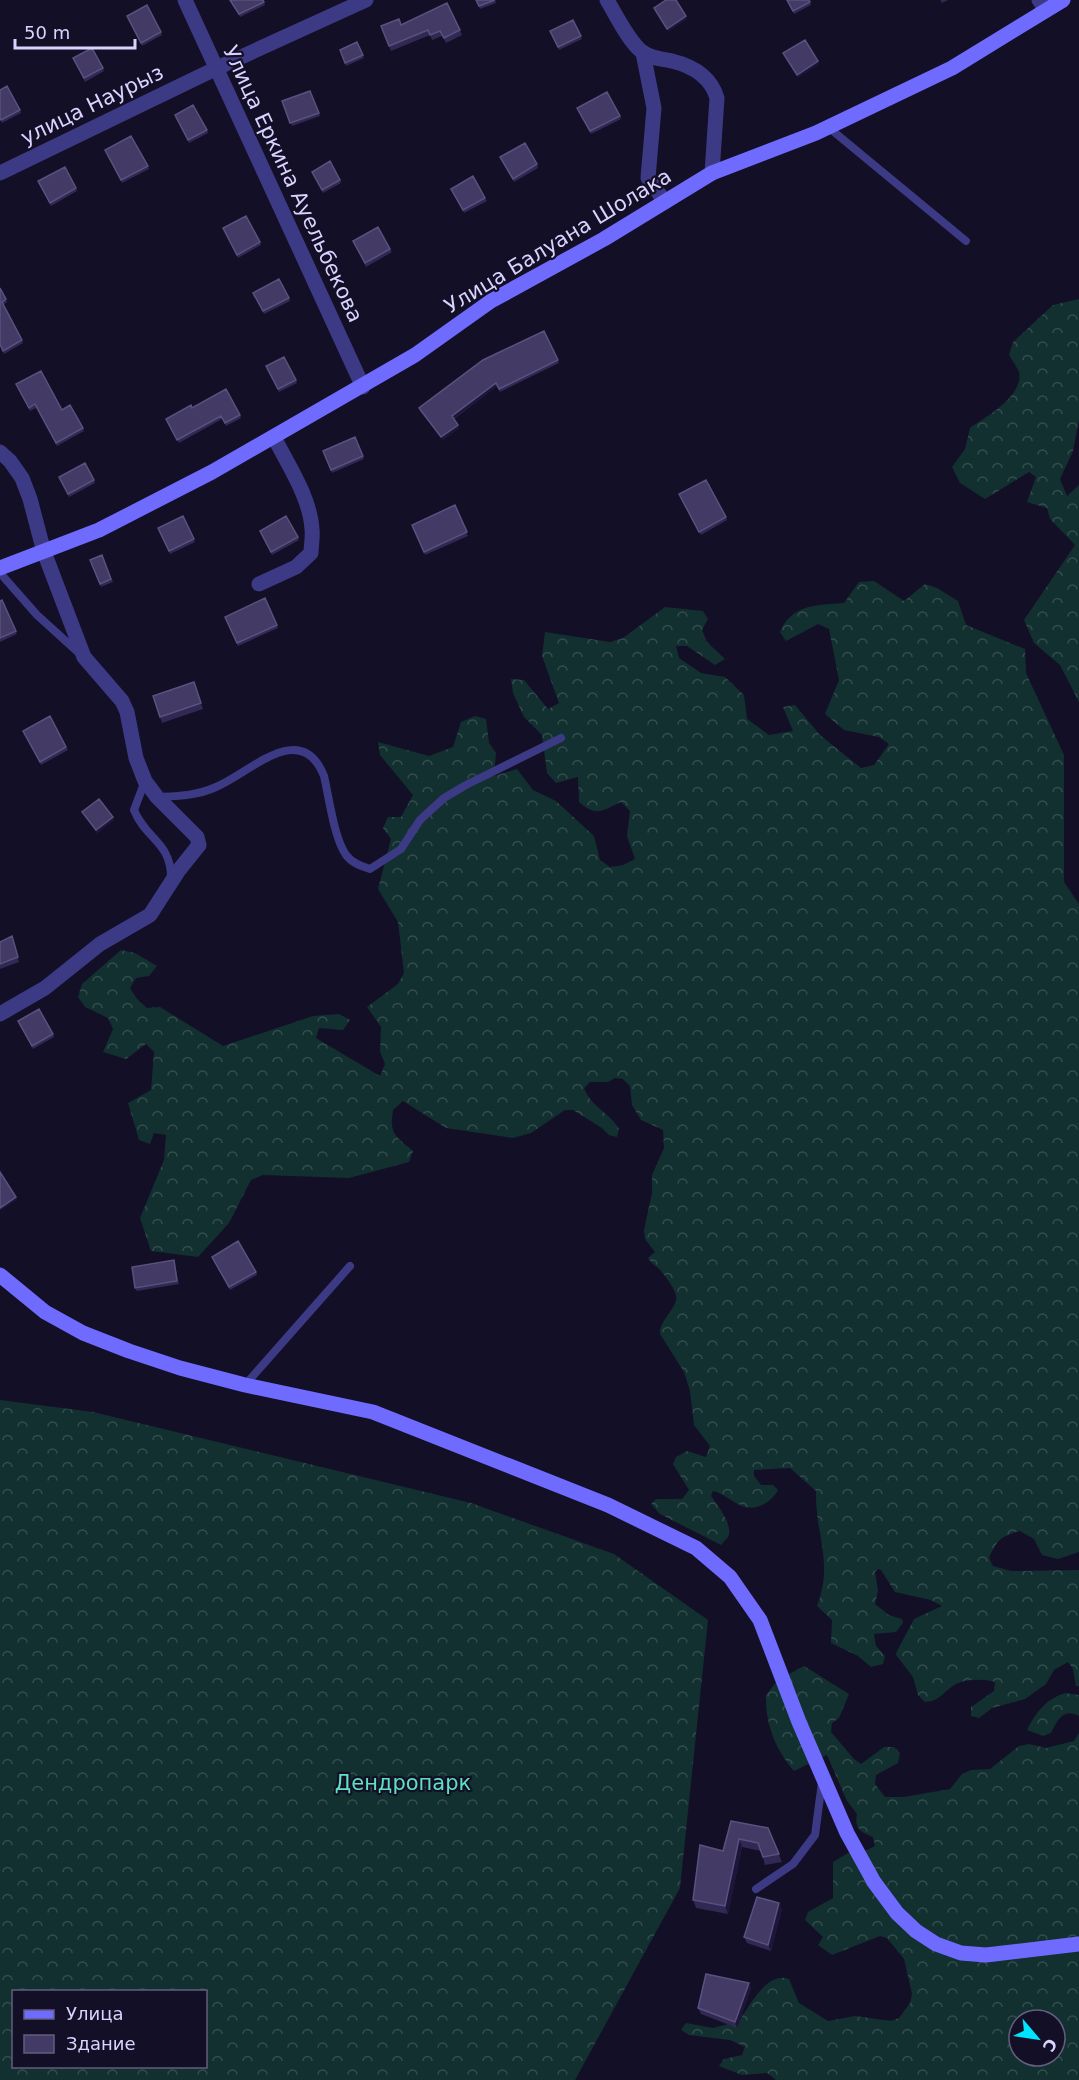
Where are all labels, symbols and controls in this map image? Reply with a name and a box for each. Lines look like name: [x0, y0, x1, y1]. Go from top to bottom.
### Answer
scale bar: [15, 12, 135, 50]
text: 50 m: [24, 22, 70, 43]
street label: Улица Еркина Ауельбекова: [218, 42, 368, 326]
street label: улица Наурыз: [17, 60, 167, 150]
street label: Улица Балуана Шолака: [440, 164, 676, 318]
park label: Дендропарк: [335, 1771, 471, 1795]
legend: [12, 1990, 207, 2068]
text: Улица: [66, 2003, 123, 2024]
north arrow: [1007, 2008, 1067, 2068]
text: Здание: [66, 2033, 136, 2054]
text: С: [1039, 2035, 1061, 2055]

